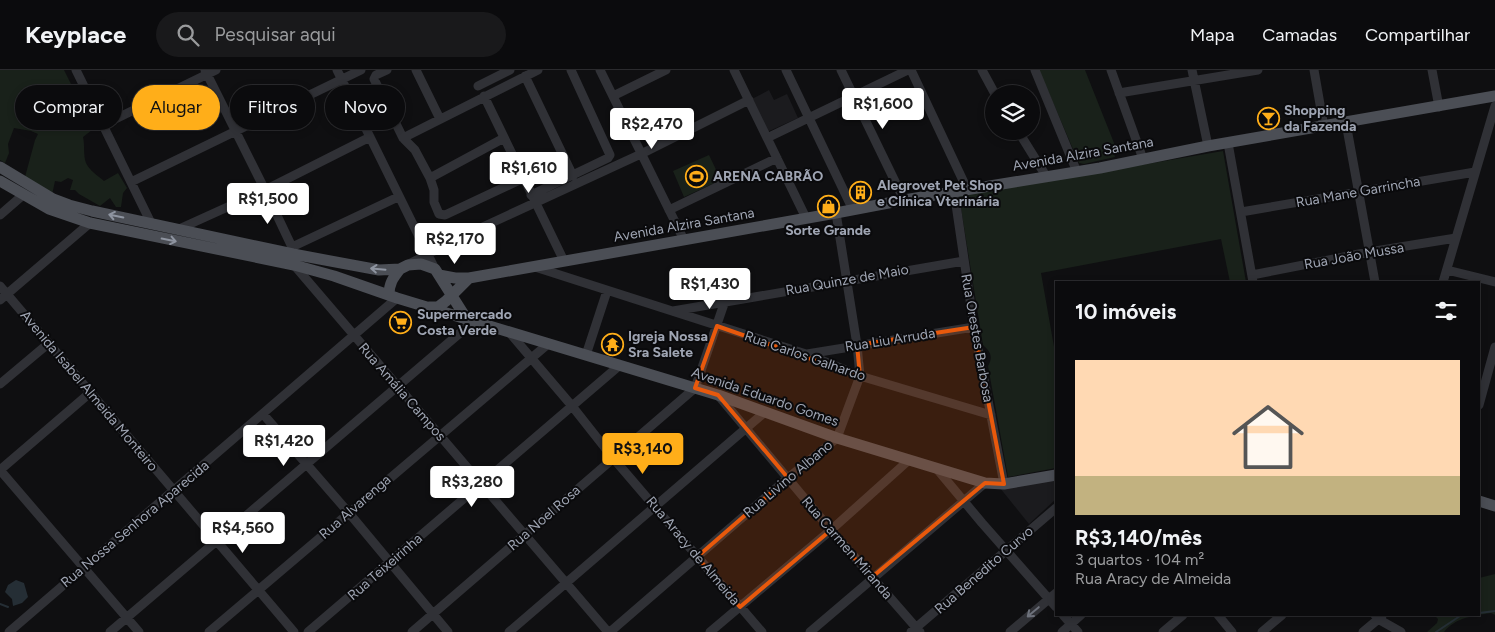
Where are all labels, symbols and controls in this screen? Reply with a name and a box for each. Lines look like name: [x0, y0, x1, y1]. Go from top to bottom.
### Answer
search box: [156, 12, 506, 57]
text: Keyplace: [25, 20, 126, 49]
icon: search: [174, 21, 202, 49]
text: Pesquisar aqui: [214, 23, 336, 46]
text: Mapa: [1190, 24, 1234, 46]
text: Camadas: [1262, 24, 1337, 46]
text: Compartilhar: [1365, 24, 1470, 46]
chip: Comprar: [15, 85, 122, 130]
chip: Alugar: [132, 85, 220, 130]
chip: Filtros: [230, 85, 315, 130]
chip: Novo: [325, 85, 405, 130]
map controls: [985, 85, 1040, 140]
button: layers: [985, 85, 1040, 140]
pin: R$1,600: [837, 88, 929, 130]
text: R$1,600: [853, 94, 913, 113]
place label: Shopping da Fazenda: [1284, 102, 1356, 135]
bar icon: Shopping da Fazenda: [1256, 106, 1280, 130]
pin: R$2,470: [606, 108, 698, 150]
text: R$2,470: [621, 114, 683, 133]
street label: Avenida Alzira Santana: [1011, 133, 1155, 175]
pin: R$1,610: [483, 152, 575, 194]
text: R$1,610: [501, 158, 557, 177]
sports icon: ARENA CABRÃO: [685, 164, 709, 188]
place label: ARENA CABRÃO: [713, 168, 823, 185]
street label: Rua Mane Garrincha: [1295, 173, 1421, 211]
place label: Alegrovet Pet Shop e Clínica Vterinária: [877, 177, 1002, 210]
building icon: Alegrovet Pet Shop e Clínica Vterinária: [849, 181, 873, 205]
pin: R$1,500: [222, 182, 314, 225]
text: R$1,500: [238, 189, 298, 208]
shop icon: Sorte Grande: [816, 195, 840, 219]
street label: Avenida Alzira Santana: [612, 204, 756, 246]
one-way arrow: [108, 211, 124, 220]
pin: R$2,170: [409, 222, 501, 265]
place label: Sorte Grande: [785, 222, 871, 239]
text: R$2,170: [426, 229, 484, 248]
one-way arrow: [160, 235, 176, 245]
street label: Rua João Mussa: [1303, 239, 1405, 273]
street label: Rua Quinze de Maio: [784, 261, 910, 299]
one-way arrow: [370, 264, 386, 273]
pin: R$1,430: [664, 268, 756, 310]
street label: Rua Orestes Barbosa: [957, 272, 997, 404]
text: R$1,430: [680, 274, 740, 293]
icon: filters: [1432, 297, 1460, 325]
text: 10 imóveis: [1075, 299, 1176, 324]
place label: Supermercado Costa Verde: [417, 306, 512, 339]
street label: Avenida Isabel Almeida Monteiro: [17, 307, 161, 475]
supermarket icon: Supermercado Costa Verde: [389, 310, 413, 334]
street label: Rua Liu Arruda: [844, 324, 936, 356]
street label: Rua Carlos Galhardo: [742, 327, 868, 385]
place label: Igreja Nossa Sra Salete: [628, 328, 708, 361]
temple icon: Igreja Nossa Sra Salete: [600, 332, 624, 356]
street label: Rua Amália Campos: [355, 339, 449, 445]
street label: Avenida Eduardo Gomes: [689, 364, 841, 430]
icon: home: [1223, 392, 1313, 482]
pin: R$1,420: [238, 424, 330, 467]
text: R$1,420: [254, 431, 314, 450]
pin: R$3,140: [597, 432, 689, 475]
street label: Rua Livino Albano: [740, 437, 836, 521]
text: R$3,140: [613, 439, 673, 458]
street label: Rua Nossa Senhora Aparecida: [57, 457, 213, 591]
pin: R$3,280: [426, 466, 518, 508]
street label: Rua Alvarenga: [316, 471, 394, 543]
text: R$3,280: [441, 472, 503, 491]
street label: Rua Noel Rosa: [504, 482, 584, 554]
street label: Rua Aracy de Almeida: [643, 493, 743, 609]
street label: Rua Carmen Miranda: [798, 493, 896, 603]
pin: R$4,560: [197, 512, 289, 554]
text: R$4,560: [212, 518, 274, 537]
street label: Rua Benedito Curvo: [931, 523, 1037, 617]
text: R$3,140/mês: [1075, 525, 1202, 550]
street label: Rua Teixeirinha: [344, 530, 426, 604]
text: 3 quartos · 104 m²: [1075, 550, 1204, 569]
text: Rua Aracy de Almeida: [1075, 569, 1231, 588]
one-way arrow: [1027, 607, 1040, 618]

